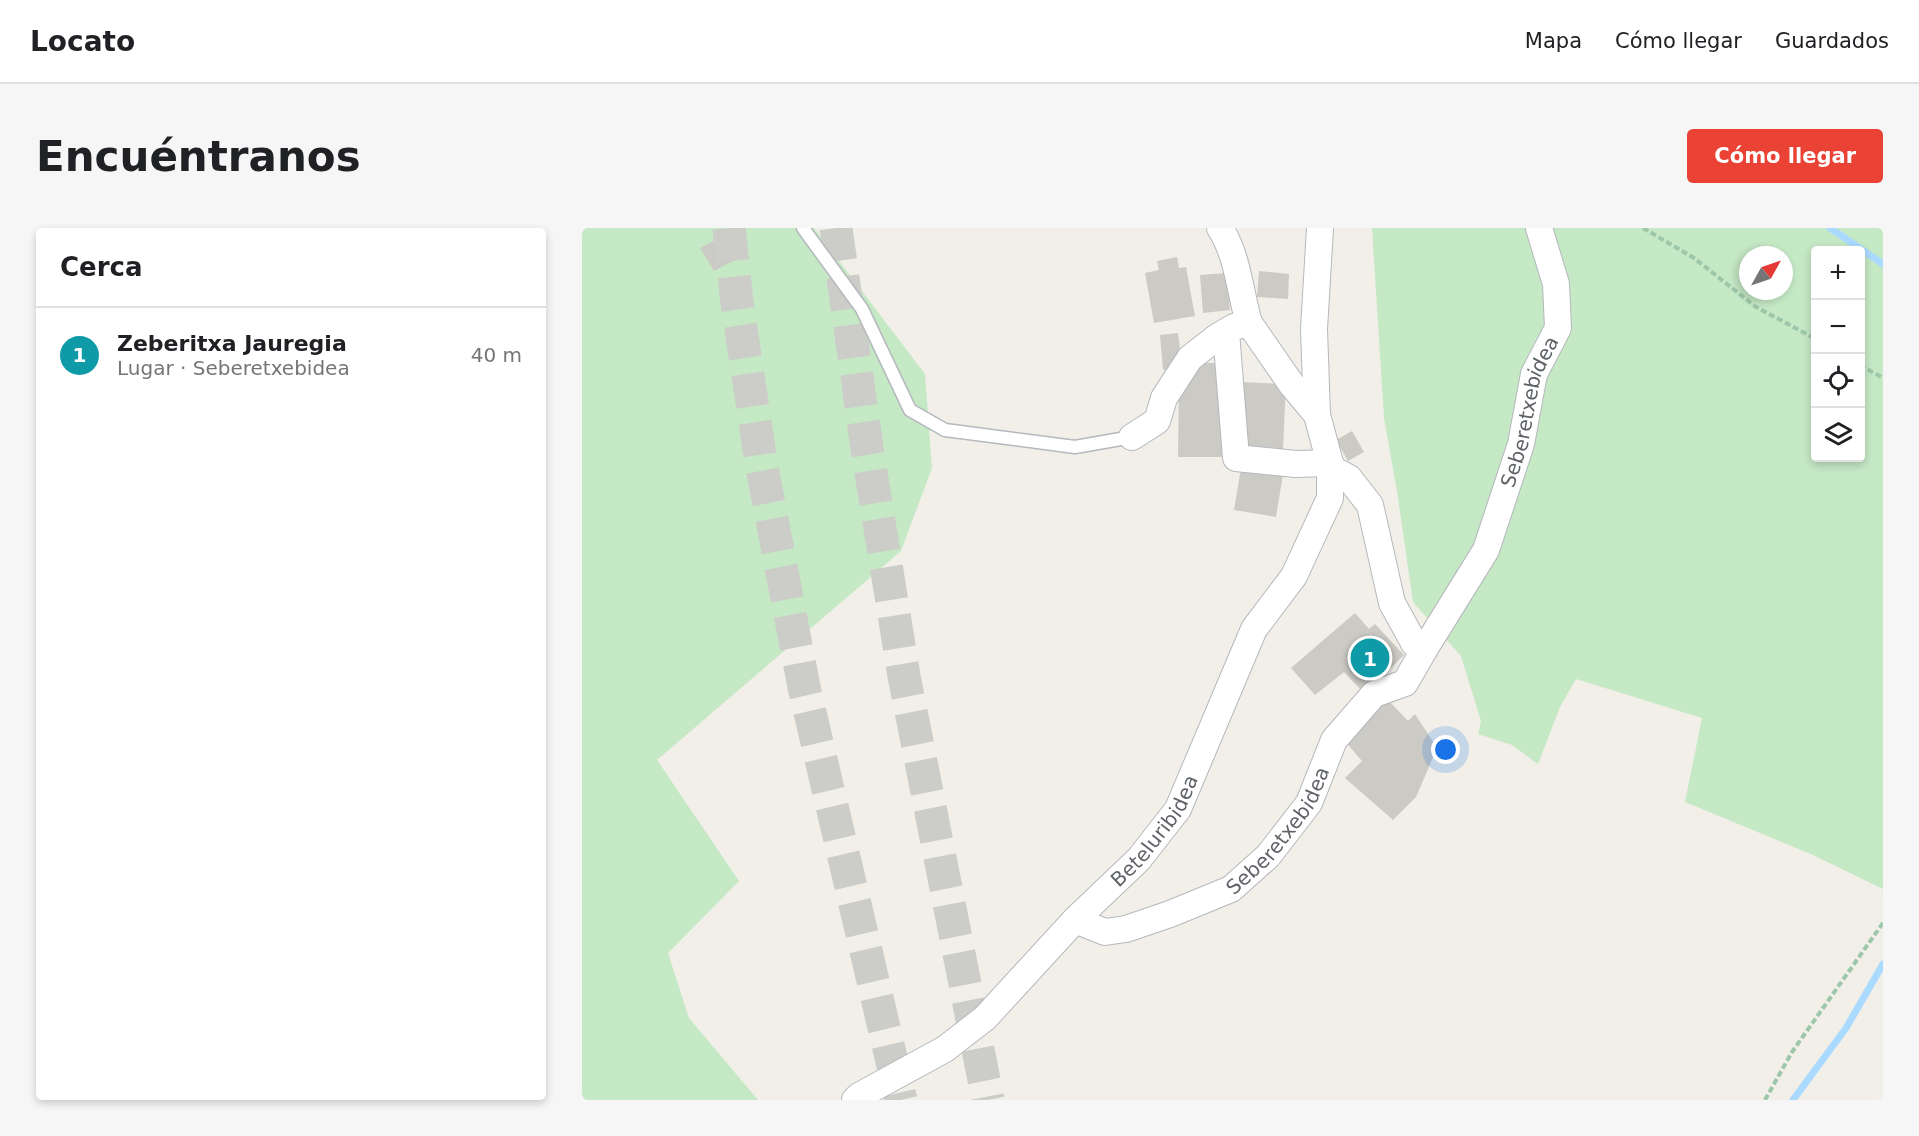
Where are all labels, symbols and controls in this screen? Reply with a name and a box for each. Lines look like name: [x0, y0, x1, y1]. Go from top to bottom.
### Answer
text: Locato: [30, 25, 135, 58]
text: Mapa: [1525, 29, 1582, 53]
text: Cómo llegar: [1615, 29, 1742, 53]
text: Guardados: [1775, 29, 1889, 53]
button: Cómo llegar: [1687, 129, 1883, 183]
text: Encuéntranos: [36, 132, 361, 181]
north arrow: [1739, 246, 1793, 300]
map controls: [1811, 246, 1865, 462]
button: +: [1811, 246, 1865, 300]
text: Cerca: [60, 252, 143, 282]
button: −: [1811, 300, 1865, 354]
text: Zeberitxa Jauregia: [117, 331, 347, 356]
street label: Seberetxebidea: [1496, 332, 1564, 490]
text: 1: [73, 343, 86, 367]
text: 40 m: [471, 343, 522, 367]
button: locate: [1811, 354, 1865, 408]
text: Lugar · Seberetxebidea: [117, 356, 350, 380]
button: layers: [1811, 408, 1865, 462]
pin: 1: [1350, 636, 1390, 680]
your location: [1431, 735, 1460, 764]
street label: Seberetxebidea: [1221, 763, 1334, 900]
street label: Beteluribidea: [1106, 771, 1203, 892]

